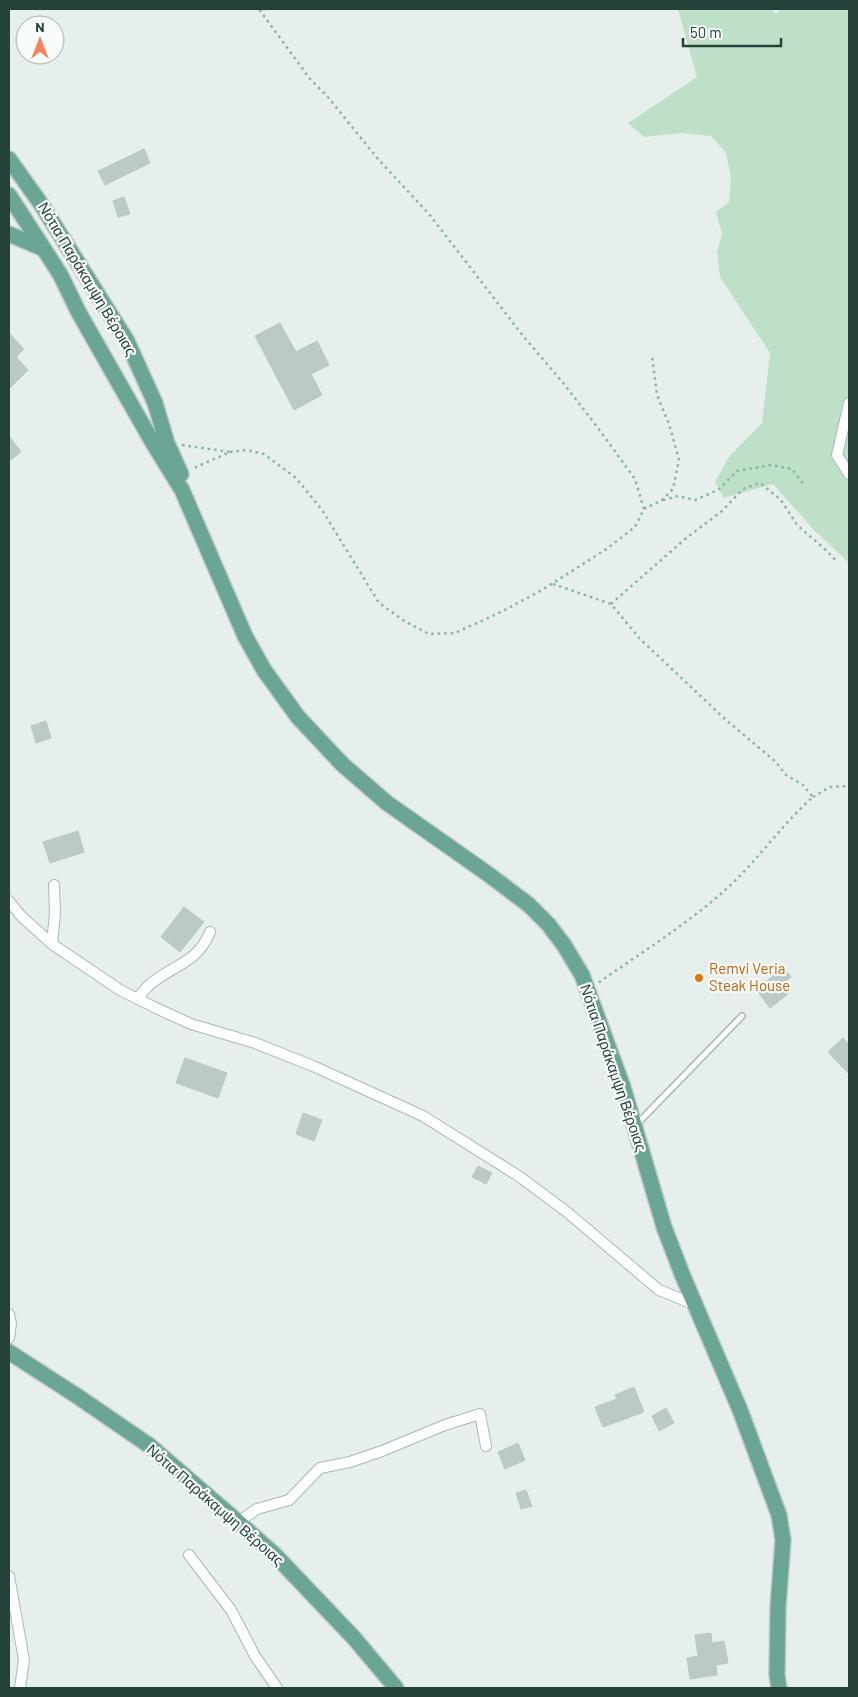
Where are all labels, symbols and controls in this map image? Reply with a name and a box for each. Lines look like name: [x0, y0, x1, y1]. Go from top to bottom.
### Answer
north arrow: [15, 15, 65, 65]
scale bar: [683, 15, 780, 47]
text: N: [35, 18, 45, 35]
text: 50 m: [690, 23, 722, 41]
street label: Νότια Παράκαμψη Βέροιας: [35, 199, 141, 358]
place label: Remvi Veria Steak House: [709, 959, 790, 994]
marker: Remvi Veria Steak House: [693, 972, 705, 984]
street label: Νότια Παράκαμψη Βέροιας: [577, 982, 651, 1154]
street label: Νότια Παράκαμψη Βέροιας: [143, 1440, 288, 1569]

